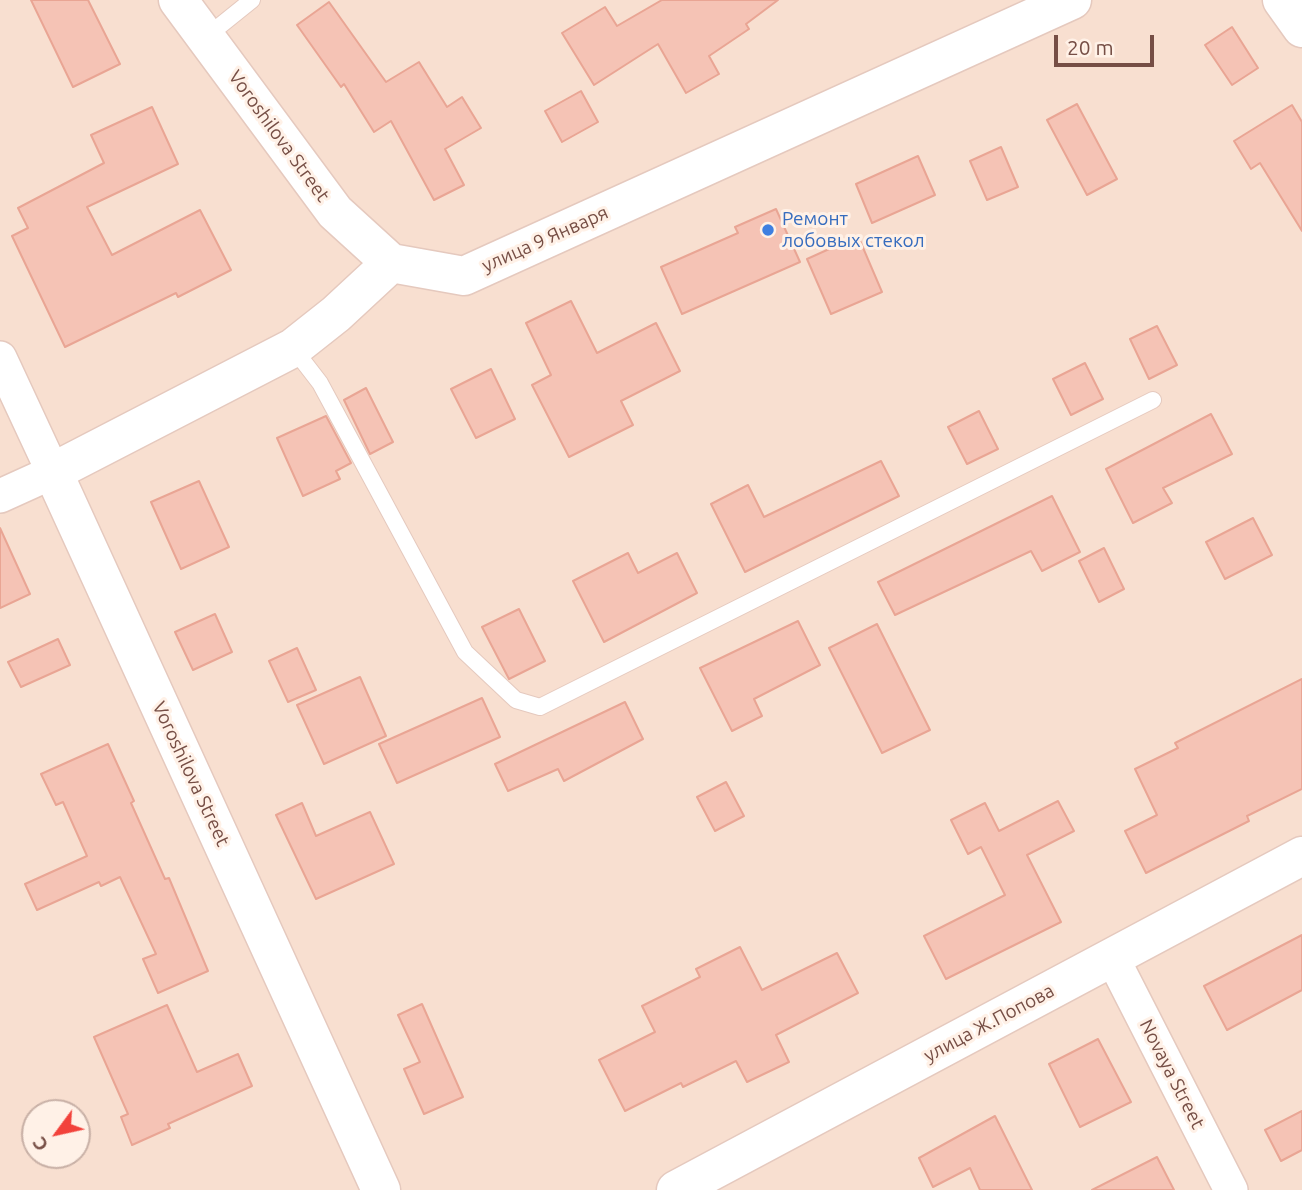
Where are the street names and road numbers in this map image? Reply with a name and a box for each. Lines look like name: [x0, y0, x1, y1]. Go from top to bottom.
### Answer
street label: Voroshilova Street: [224, 66, 334, 206]
street label: улица 9 Января: [478, 201, 612, 277]
street label: Voroshilova Street: [147, 698, 235, 850]
street label: улица Ж.Попова: [920, 979, 1058, 1067]
street label: Novaya Street: [1135, 1015, 1209, 1133]

